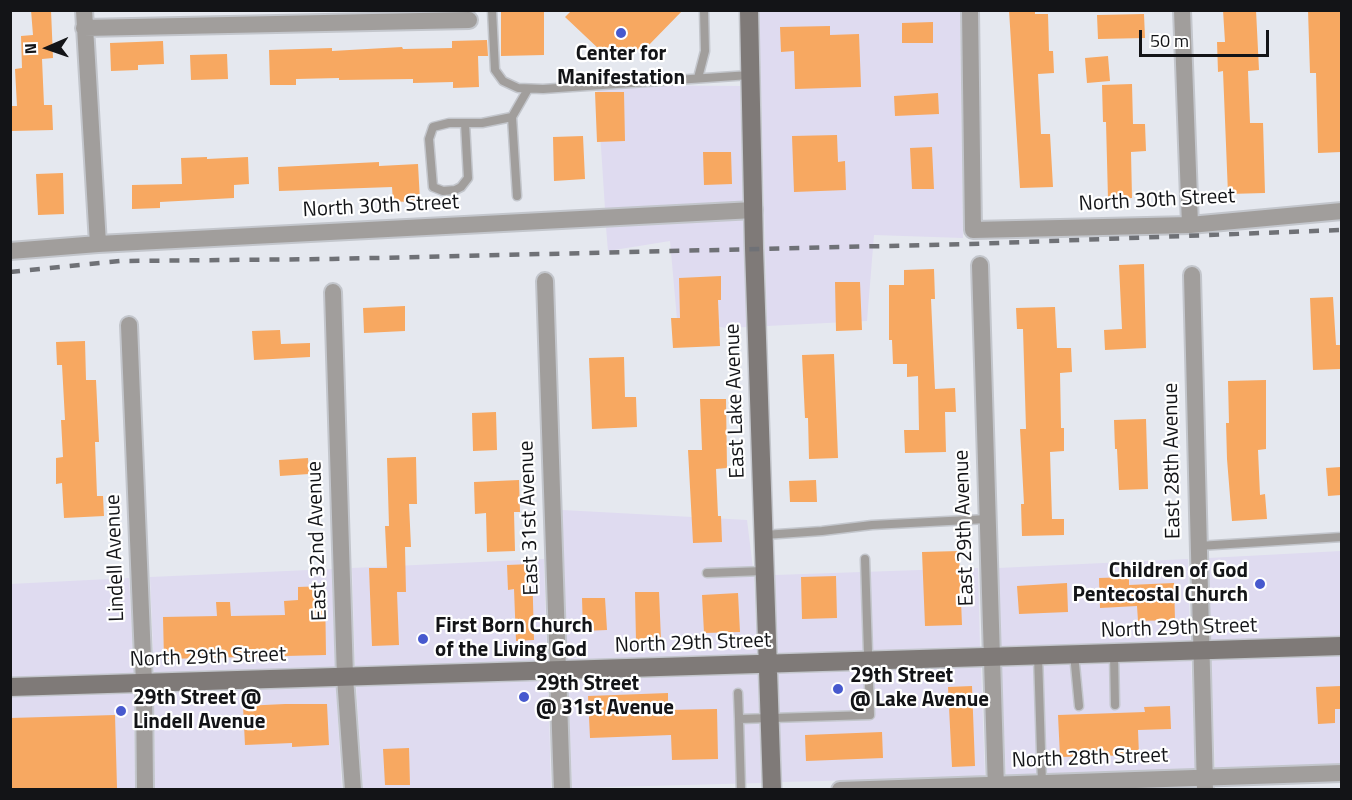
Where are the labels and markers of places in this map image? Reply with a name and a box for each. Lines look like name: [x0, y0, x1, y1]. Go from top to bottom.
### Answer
marker: Center for Manifestation: [614, 26, 628, 40]
place label: Center for Manifestation: [557, 42, 685, 92]
place label: Children of God Pentecostal Church: [1073, 559, 1248, 609]
marker: Children of God Pentecostal Church: [1253, 577, 1267, 591]
place label: First Born Church of the Living God: [435, 614, 593, 664]
marker: First Born Church of the Living God: [416, 632, 430, 646]
place label: 29th Street @ Lake Avenue: [850, 664, 989, 714]
place label: 29th Street @ 31st Avenue: [536, 672, 674, 722]
marker: 29th Street @ Lake Avenue: [831, 682, 845, 696]
place label: 29th Street @ Lindell Avenue: [133, 686, 265, 736]
marker: 29th Street @ 31st Avenue: [517, 690, 531, 704]
marker: 29th Street @ Lindell Avenue: [114, 704, 128, 718]

